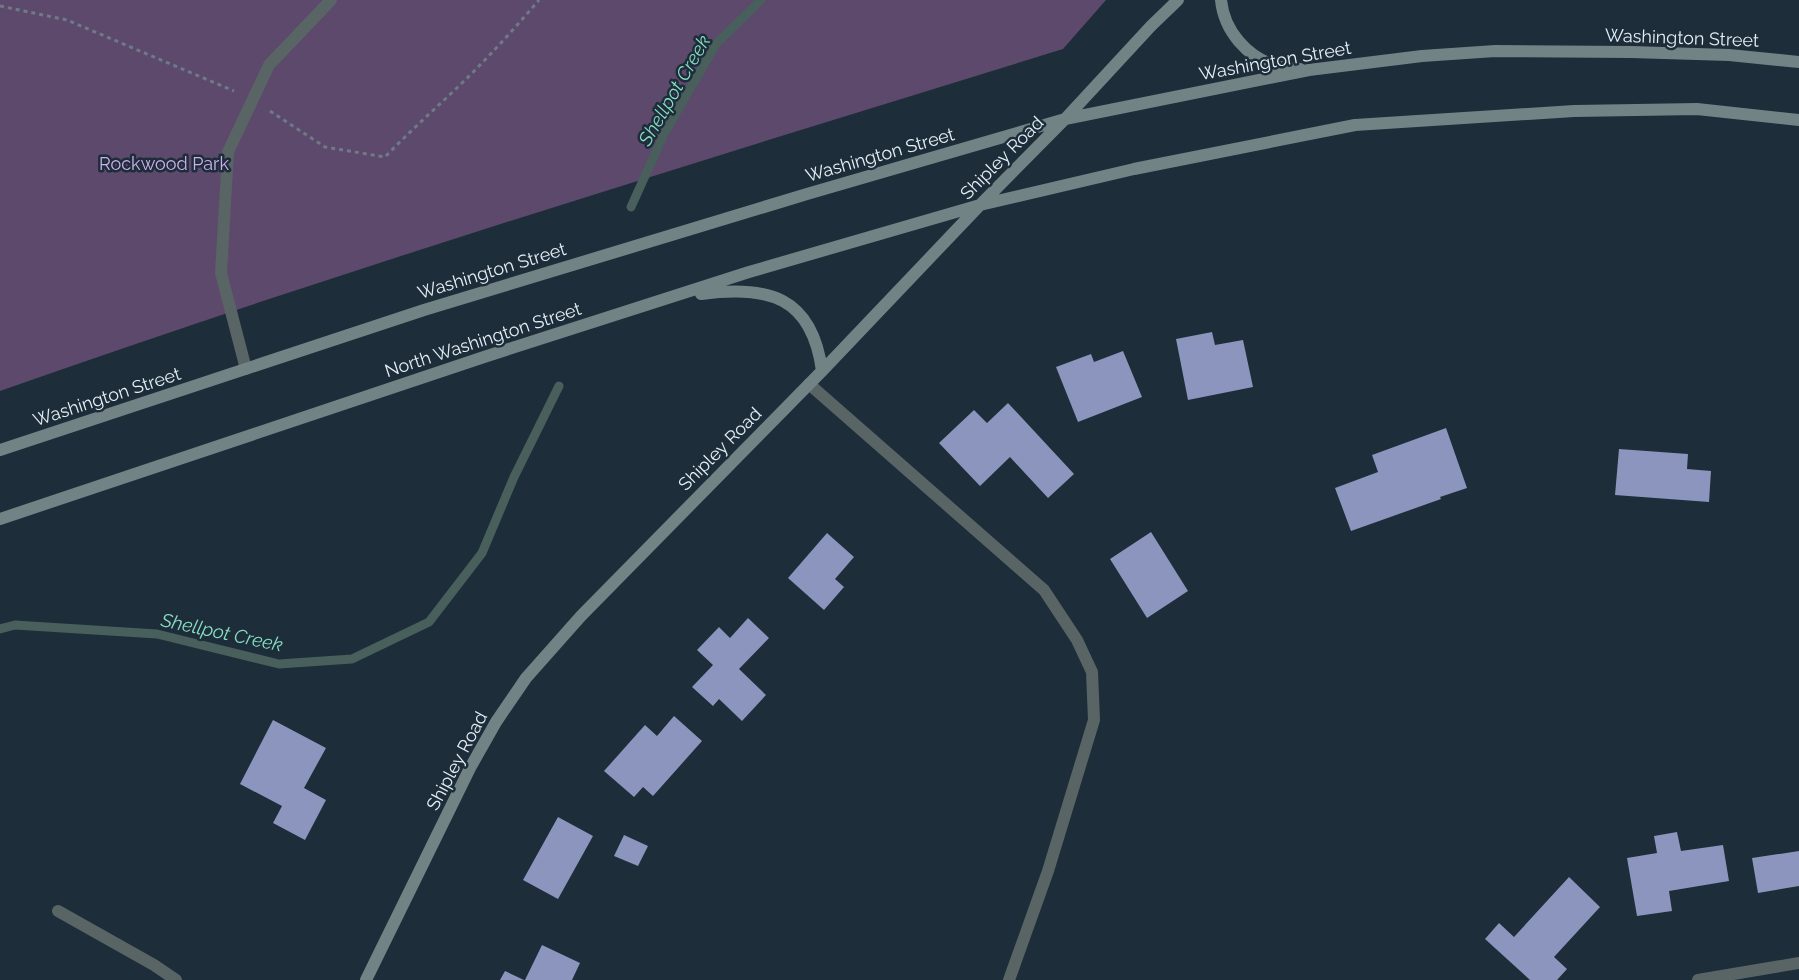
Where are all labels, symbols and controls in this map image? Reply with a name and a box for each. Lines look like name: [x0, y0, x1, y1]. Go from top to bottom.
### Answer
street label: Washington Street: [1605, 24, 1759, 51]
water label: Shellpot Creek: [633, 31, 715, 150]
street label: Washington Street: [1197, 37, 1353, 84]
street label: Shipley Road: [956, 112, 1047, 203]
street label: Washington Street: [803, 123, 957, 186]
park label: Rockwood Park: [99, 153, 229, 174]
street label: Washington Street: [415, 238, 569, 303]
street label: North Washington Street: [382, 298, 584, 381]
street label: Washington Street: [30, 363, 183, 430]
street label: Shipley Road: [674, 403, 765, 494]
water label: Shellpot Creek: [158, 608, 285, 656]
street label: Shipley Road: [422, 708, 491, 814]

